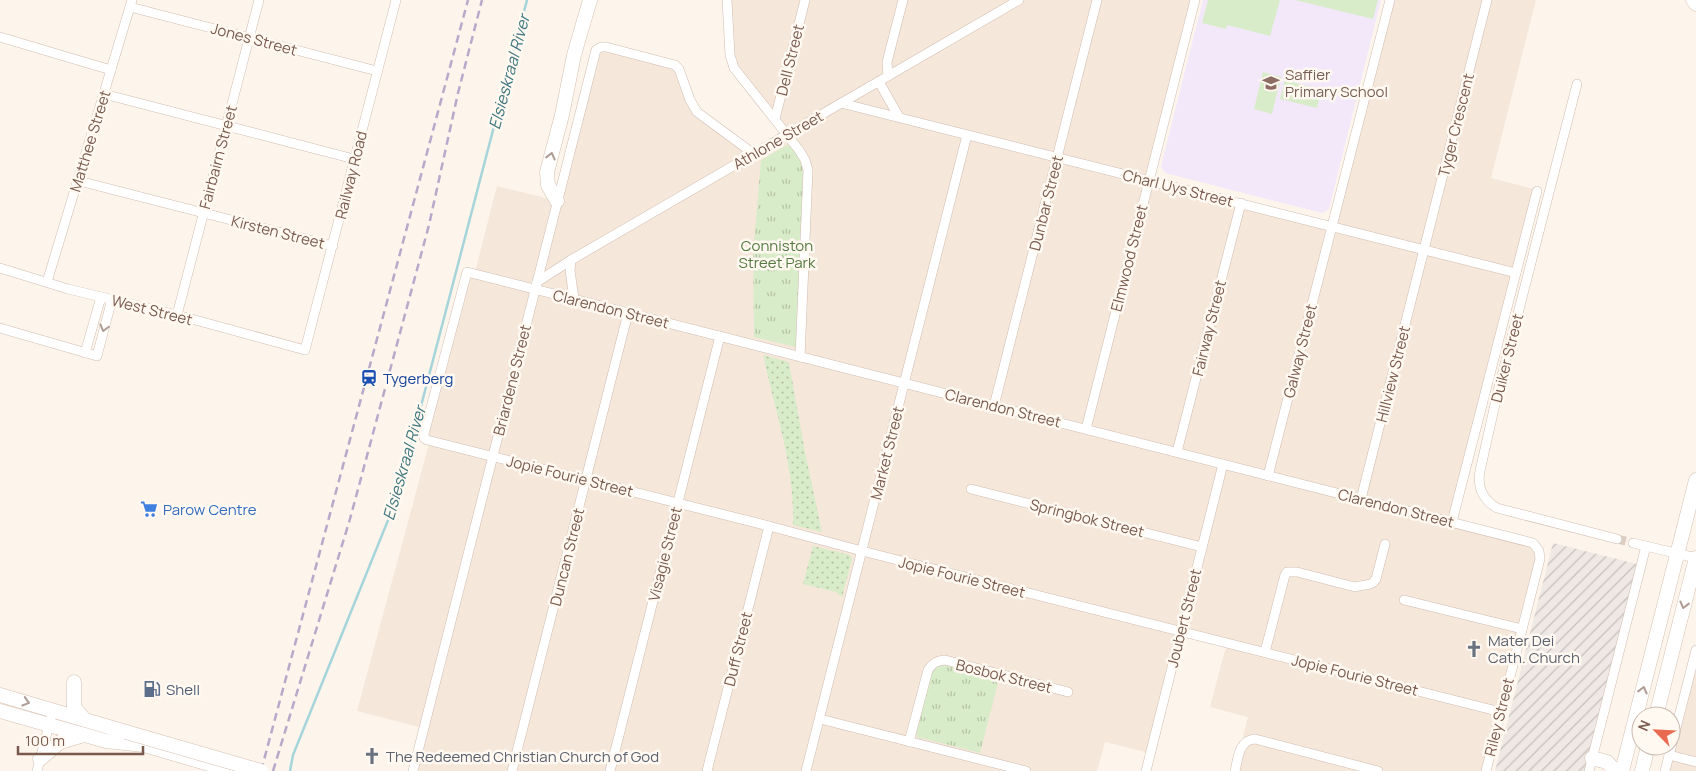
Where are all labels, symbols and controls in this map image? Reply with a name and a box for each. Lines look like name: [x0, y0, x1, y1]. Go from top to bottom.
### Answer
water label: Elsieskraal River: [483, 10, 535, 132]
street label: Jones Street: [209, 17, 299, 61]
street label: Dell Street: [771, 22, 809, 98]
place label: Saffier Primary School: [1285, 64, 1388, 102]
street label: Tyger Crescent: [1433, 71, 1479, 179]
school or university icon: Saffier Primary School: [1261, 73, 1281, 93]
street label: Matthee Street: [65, 87, 115, 195]
street label: Fairbairn Street: [194, 103, 242, 211]
street label: Athlone Street: [729, 106, 827, 174]
street label: Railway Road: [330, 129, 372, 221]
one-way arrow: [546, 152, 556, 160]
street label: Dunbar Street: [1024, 153, 1068, 253]
street label: Charl Uys Street: [1121, 164, 1235, 212]
street label: Elmwood Street: [1106, 202, 1152, 314]
street label: Kirsten Street: [229, 210, 327, 254]
park label: Conniston Street Park: [739, 235, 816, 273]
street label: Fairway Street: [1187, 278, 1231, 378]
street label: Clarendon Street: [551, 284, 671, 334]
street label: West Street: [109, 290, 195, 330]
street label: Galway Street: [1278, 302, 1322, 400]
street label: Duiker Street: [1486, 311, 1528, 405]
street label: Briardene Street: [488, 322, 536, 438]
one-way arrow: [100, 323, 110, 331]
street label: Hillview Street: [1371, 323, 1415, 425]
station icon: Tygerberg: [359, 368, 379, 388]
place label: Tygerberg: [383, 368, 453, 389]
street label: Clarendon Street: [943, 383, 1063, 433]
water label: Elsieskraal River: [377, 401, 431, 523]
street label: Market Street: [865, 404, 909, 502]
street label: Jopie Fourie Street: [504, 450, 636, 502]
street label: Clarendon Street: [1336, 483, 1456, 533]
street label: Springbok Street: [1028, 494, 1146, 542]
supermarket icon: Parow Centre: [139, 499, 159, 519]
place label: Parow Centre: [163, 499, 257, 520]
street label: Visagie Street: [643, 505, 687, 603]
street label: Duncan Street: [545, 506, 589, 608]
street label: Jopie Fourie Street: [896, 551, 1028, 603]
street label: Joubert Street: [1162, 567, 1206, 669]
one-way arrow: [1679, 601, 1690, 610]
street label: Duff Street: [719, 610, 757, 688]
place label: Mater Dei Cath. Church: [1488, 630, 1580, 668]
church icon: Mater Dei Cath. Church: [1464, 639, 1484, 659]
street label: Jopie Fourie Street: [1289, 649, 1421, 701]
street label: Bosbok Street: [954, 654, 1054, 698]
street label: Riley Street: [1479, 676, 1519, 758]
fuel station icon: Shell: [142, 679, 162, 699]
place label: Shell: [166, 679, 200, 700]
one-way arrow: [1637, 685, 1648, 694]
one-way arrow: [22, 697, 30, 707]
north arrow: [1631, 706, 1681, 756]
text: N: [1633, 717, 1654, 734]
scale bar: [18, 724, 142, 756]
text: 100 m: [25, 730, 65, 751]
church icon: The Redeemed Christian Church of God: [362, 746, 382, 766]
place label: The Redeemed Christian Church of God: [386, 746, 659, 767]

